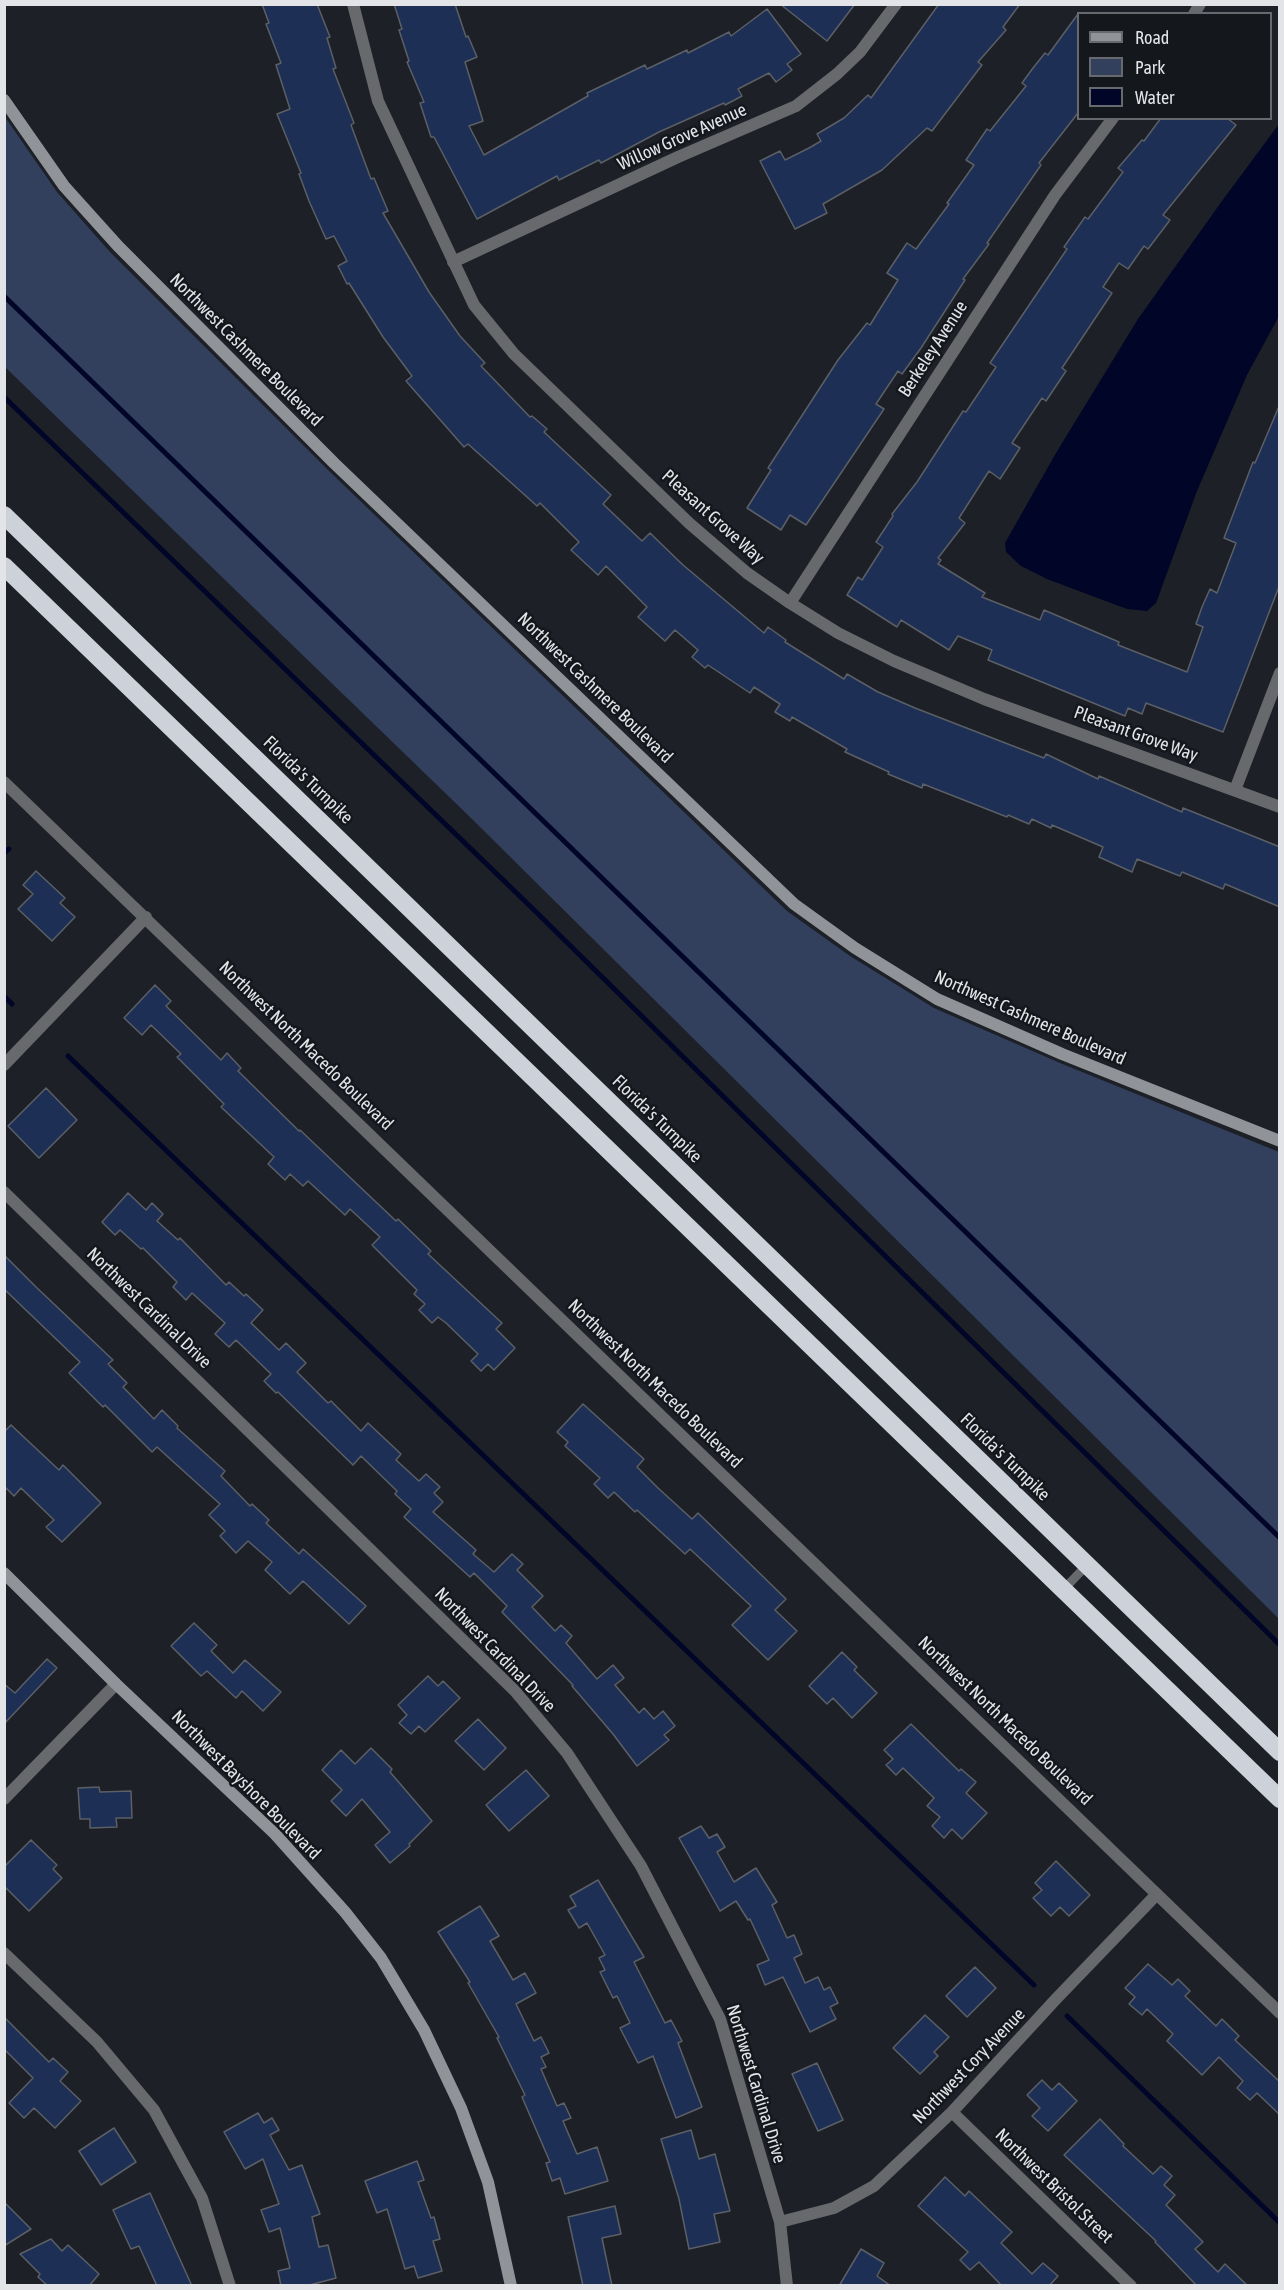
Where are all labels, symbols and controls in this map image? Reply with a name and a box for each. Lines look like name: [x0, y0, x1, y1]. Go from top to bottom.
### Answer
legend: [1077, 12, 1272, 120]
text: Road: [1135, 27, 1169, 48]
text: Park: [1135, 57, 1165, 78]
text: Water: [1135, 87, 1174, 108]
street label: Willow Grove Avenue: [614, 99, 750, 175]
street label: Northwest Cashmere Boulevard: [165, 269, 327, 431]
street label: Berkeley Avenue: [894, 297, 972, 401]
street label: Pleasant Grove Way: [657, 465, 769, 569]
street label: Northwest Cashmere Boulevard: [513, 608, 677, 768]
street label: Pleasant Grove Way: [1071, 702, 1201, 766]
street label: Florida's Turnpike: [259, 732, 357, 828]
street label: Northwest North Macedo Boulevard: [214, 957, 398, 1135]
street label: Northwest Cashmere Boulevard: [931, 966, 1129, 1070]
street label: Florida's Turnpike: [608, 1071, 706, 1167]
street label: Northwest Cardinal Drive: [82, 1243, 216, 1373]
street label: Northwest North Macedo Boulevard: [563, 1295, 747, 1473]
street label: Florida's Turnpike: [956, 1409, 1054, 1505]
street label: Northwest Cardinal Drive: [430, 1583, 560, 1717]
street label: Northwest North Macedo Boulevard: [913, 1632, 1097, 1810]
street label: Northwest Bayshore Boulevard: [167, 1706, 325, 1864]
street label: Northwest Cardinal Drive: [722, 2002, 790, 2166]
street label: Northwest Cory Avenue: [908, 2004, 1030, 2128]
street label: Northwest Bristol Street: [991, 2124, 1117, 2248]

